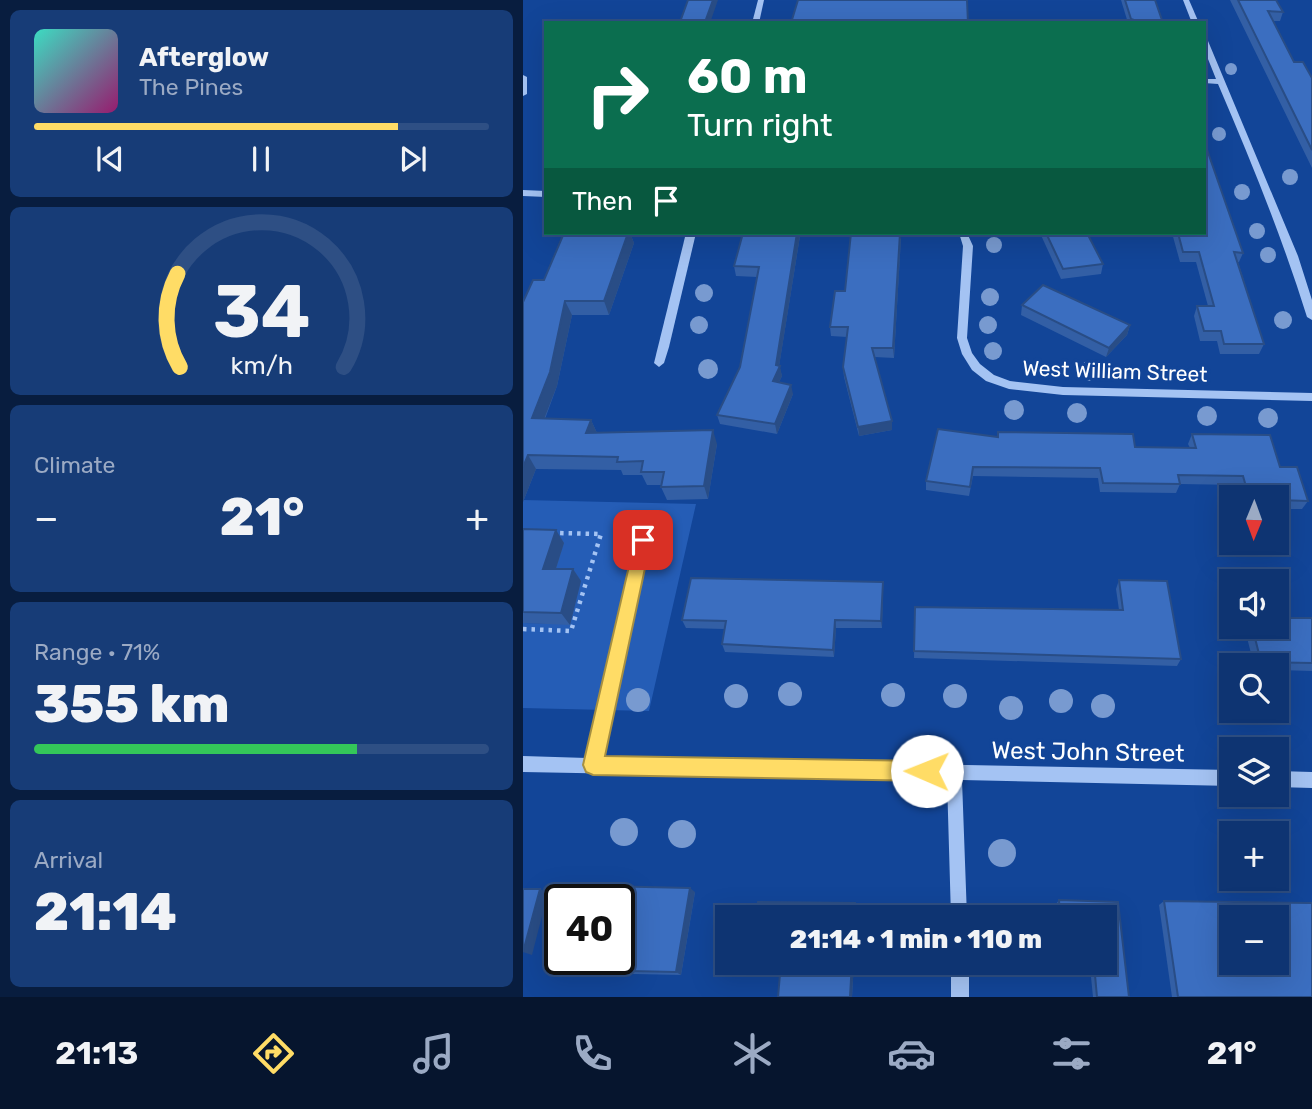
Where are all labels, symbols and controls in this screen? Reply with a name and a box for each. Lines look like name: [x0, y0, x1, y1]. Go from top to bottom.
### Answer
text: Afterglow: [139, 42, 269, 73]
text: 60 m: [687, 47, 808, 105]
icon: right: [572, 49, 663, 140]
text: The Pines: [139, 73, 243, 101]
text: Turn right: [687, 106, 832, 144]
icon: previous: [91, 140, 129, 178]
icon: pause: [242, 140, 280, 178]
icon: next: [394, 140, 432, 178]
icon: arrive: [647, 182, 685, 220]
text: Then: [572, 186, 633, 217]
text: 34: [213, 270, 310, 356]
text: km/h: [230, 351, 293, 380]
street label: West William Street: [1022, 355, 1208, 387]
text: Climate: [34, 451, 115, 479]
north arrow: [1219, 485, 1289, 555]
map controls: [1219, 485, 1289, 975]
text: 21°: [220, 486, 304, 548]
text: −: [34, 495, 59, 541]
text: +: [465, 495, 489, 541]
pin: [613, 510, 673, 570]
icon: arrive: [624, 521, 662, 559]
button: sound: [1219, 569, 1289, 639]
text: Range · 71%: [34, 638, 160, 666]
button: search: [1219, 653, 1289, 723]
text: 355 km: [34, 673, 230, 735]
position arrow: [890, 734, 964, 808]
street label: West John Street: [991, 736, 1185, 768]
button: layers: [1219, 737, 1289, 807]
button: +: [1219, 821, 1289, 891]
text: Arrival: [34, 846, 103, 874]
text: 21:14: [34, 881, 177, 943]
speed limit sign: 40: [544, 884, 635, 975]
button: −: [1219, 905, 1289, 975]
text: 21:14 · 1 min · 110 m: [790, 924, 1042, 955]
icon: directions: [249, 1029, 298, 1078]
icon: music: [409, 1029, 458, 1078]
icon: phone: [568, 1029, 617, 1078]
icon: climate: [728, 1029, 777, 1078]
icon: car: [887, 1029, 936, 1078]
icon: filters: [1047, 1029, 1096, 1078]
text: 21:13: [55, 1034, 138, 1072]
text: 21°: [1207, 1034, 1257, 1072]

